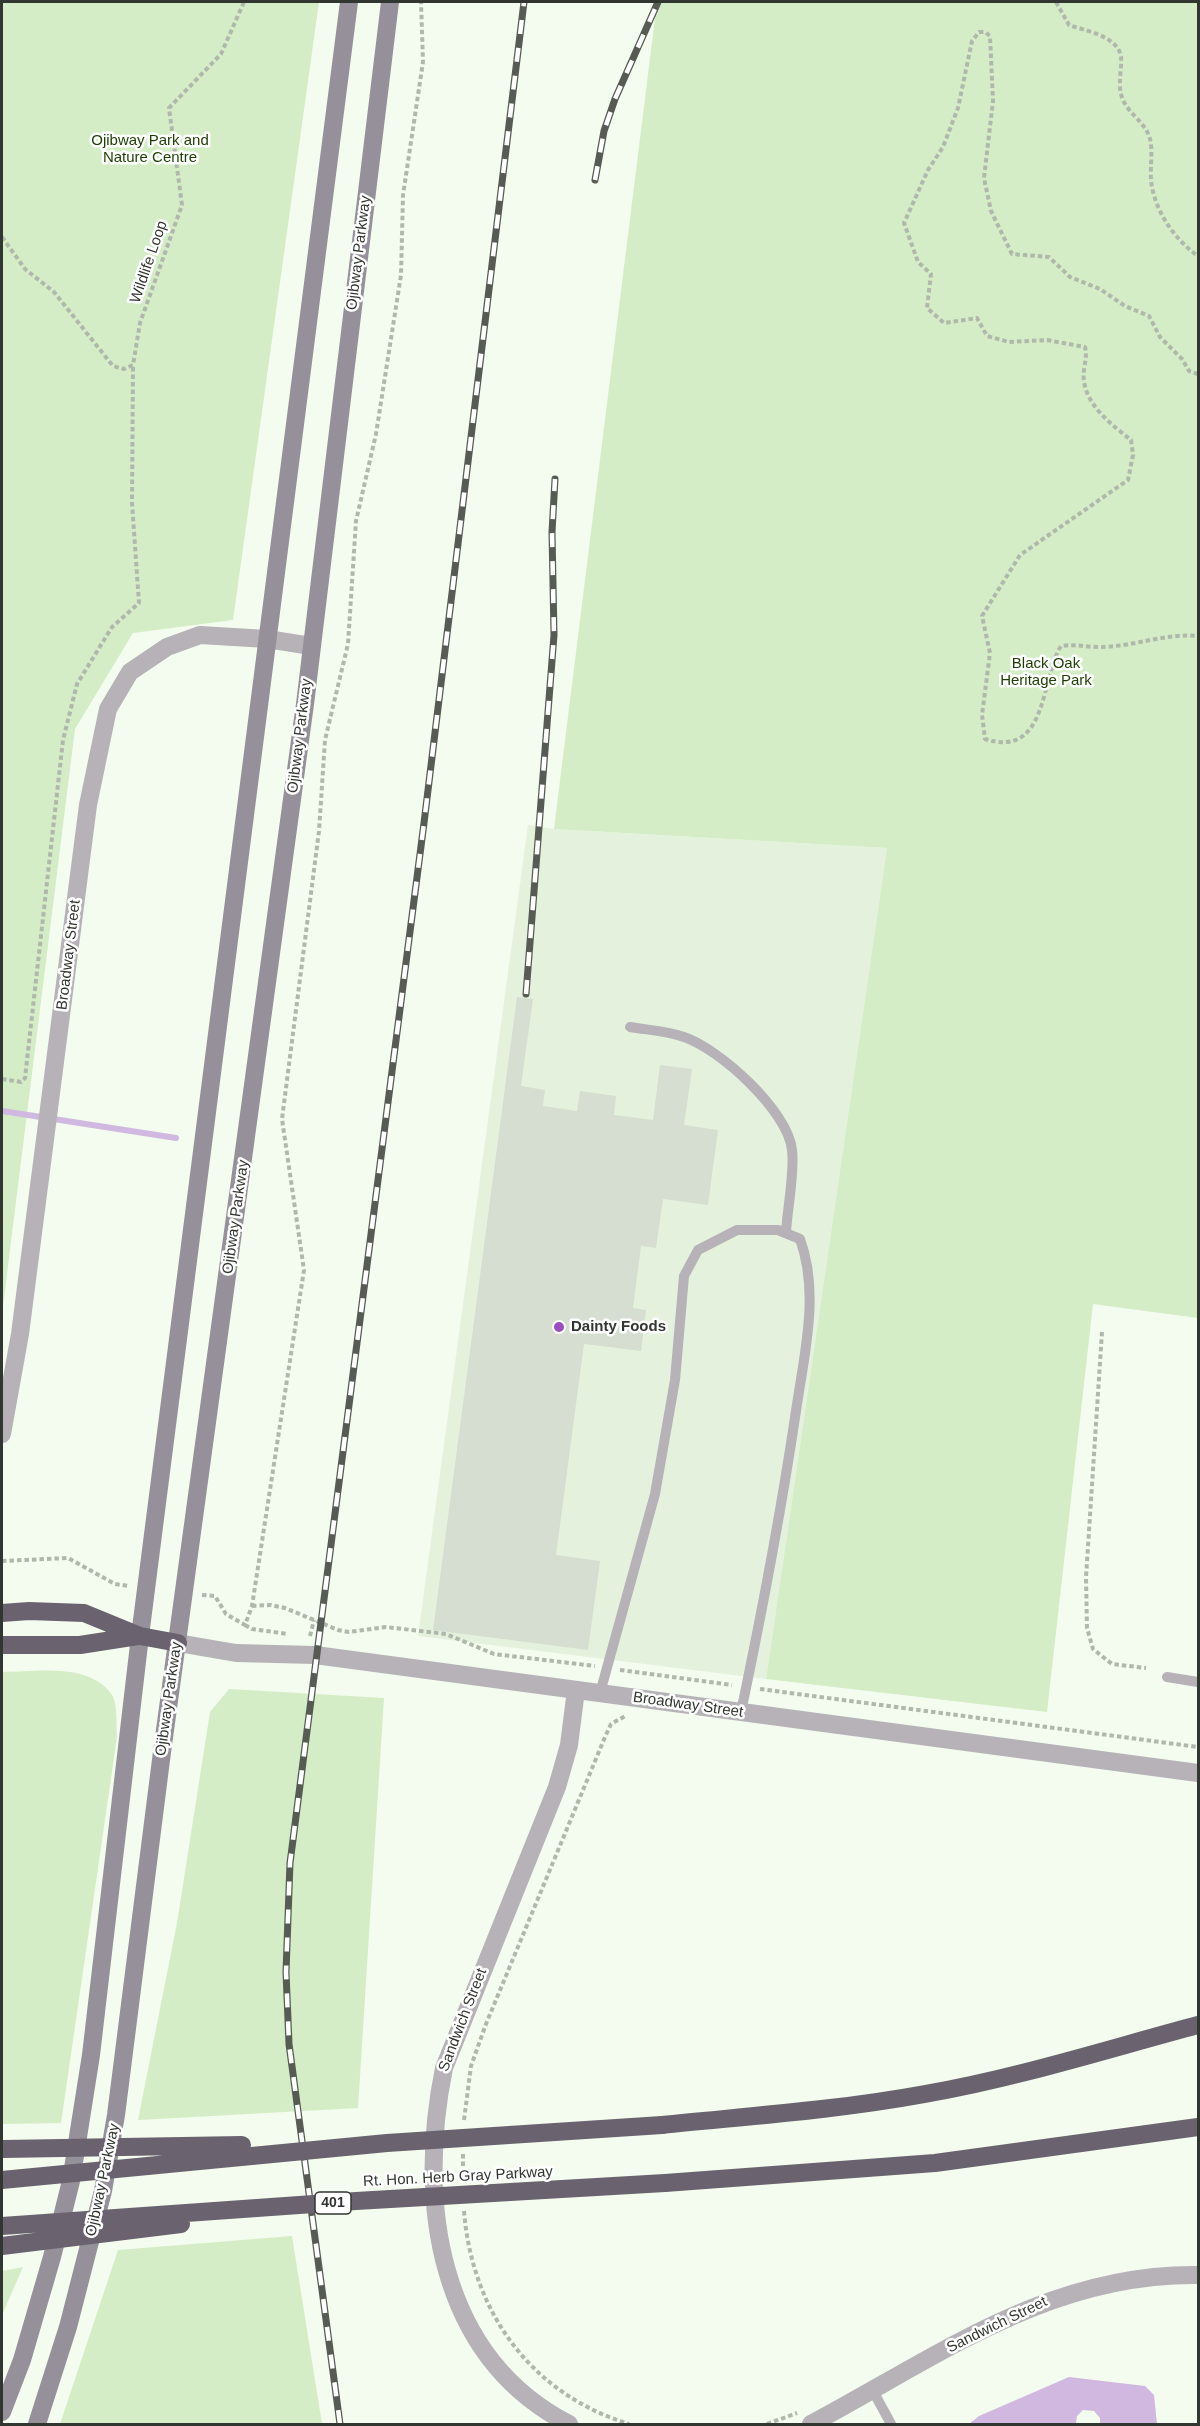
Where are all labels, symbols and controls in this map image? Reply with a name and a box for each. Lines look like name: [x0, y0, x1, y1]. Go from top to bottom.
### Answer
park label: Ojibway Park and Nature Centre: [91, 132, 209, 167]
street label: Ojibway Parkway: [343, 195, 375, 311]
street label: Wildlife Loop: [127, 218, 171, 306]
park label: Black Oak Heritage Park: [1000, 655, 1092, 690]
street label: Ojibway Parkway: [284, 678, 316, 794]
street label: Broadway Street: [53, 899, 85, 1011]
street label: Ojibway Parkway: [219, 1159, 253, 1275]
place label: Dainty Foods: [571, 1318, 666, 1336]
marker: Dainty Foods: [552, 1320, 566, 1334]
street label: Ojibway Parkway: [152, 1641, 186, 1757]
street label: Broadway Street: [632, 1688, 744, 1722]
street label: Sandwich Street: [435, 1966, 491, 2074]
street label: Ojibway Parkway: [82, 2122, 124, 2238]
street label: Rt. Hon. Herb Gray Parkway: [363, 2163, 553, 2191]
road number: 401: [315, 2192, 351, 2214]
street label: Sandwich Street: [944, 2293, 1050, 2357]

